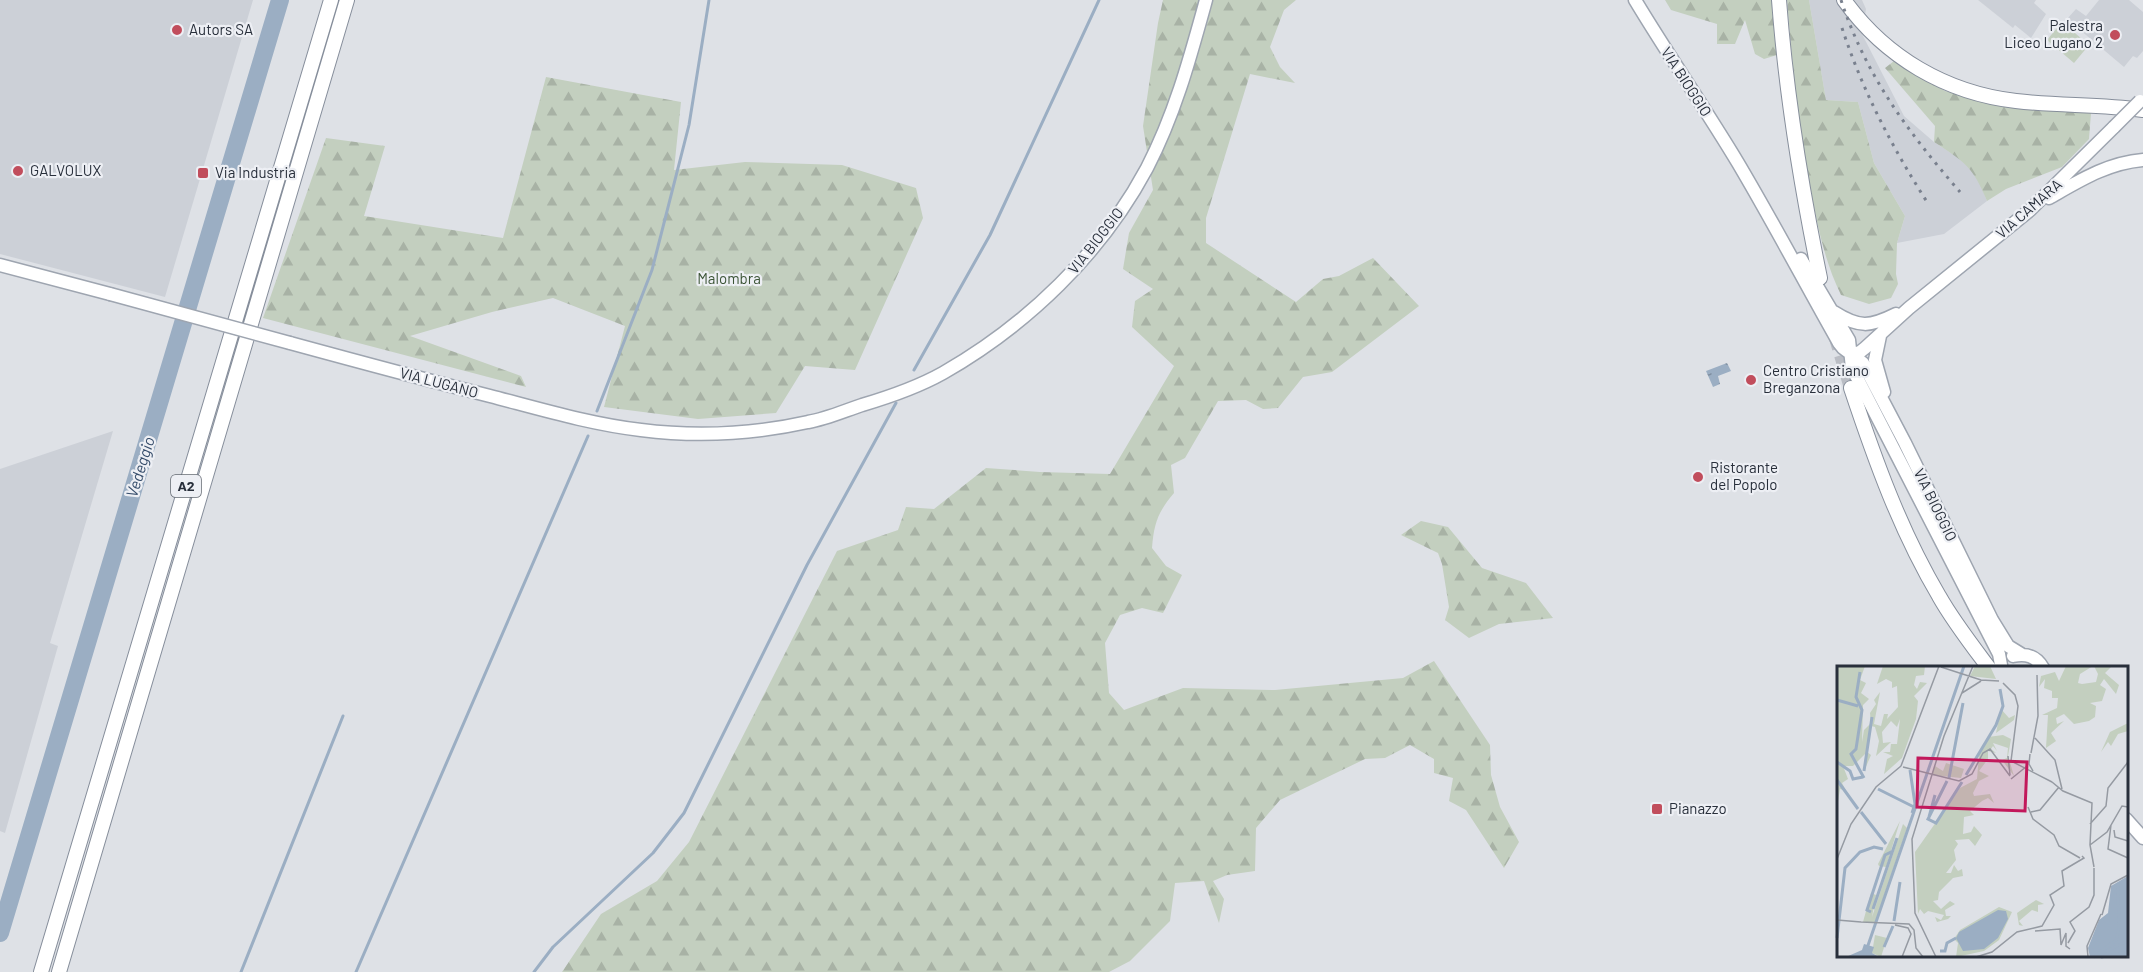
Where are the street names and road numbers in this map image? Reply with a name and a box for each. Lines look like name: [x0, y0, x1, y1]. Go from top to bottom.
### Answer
street label: VIA BIOGGIO: [1658, 43, 1716, 120]
street label: VIA CAMARA: [1992, 175, 2065, 242]
street label: VIA BIOGGIO: [1064, 204, 1127, 277]
street label: VIA LUGANO: [398, 363, 481, 401]
street label: VIA BIOGGIO: [1910, 465, 1961, 544]
road number: A2: [171, 475, 201, 497]

